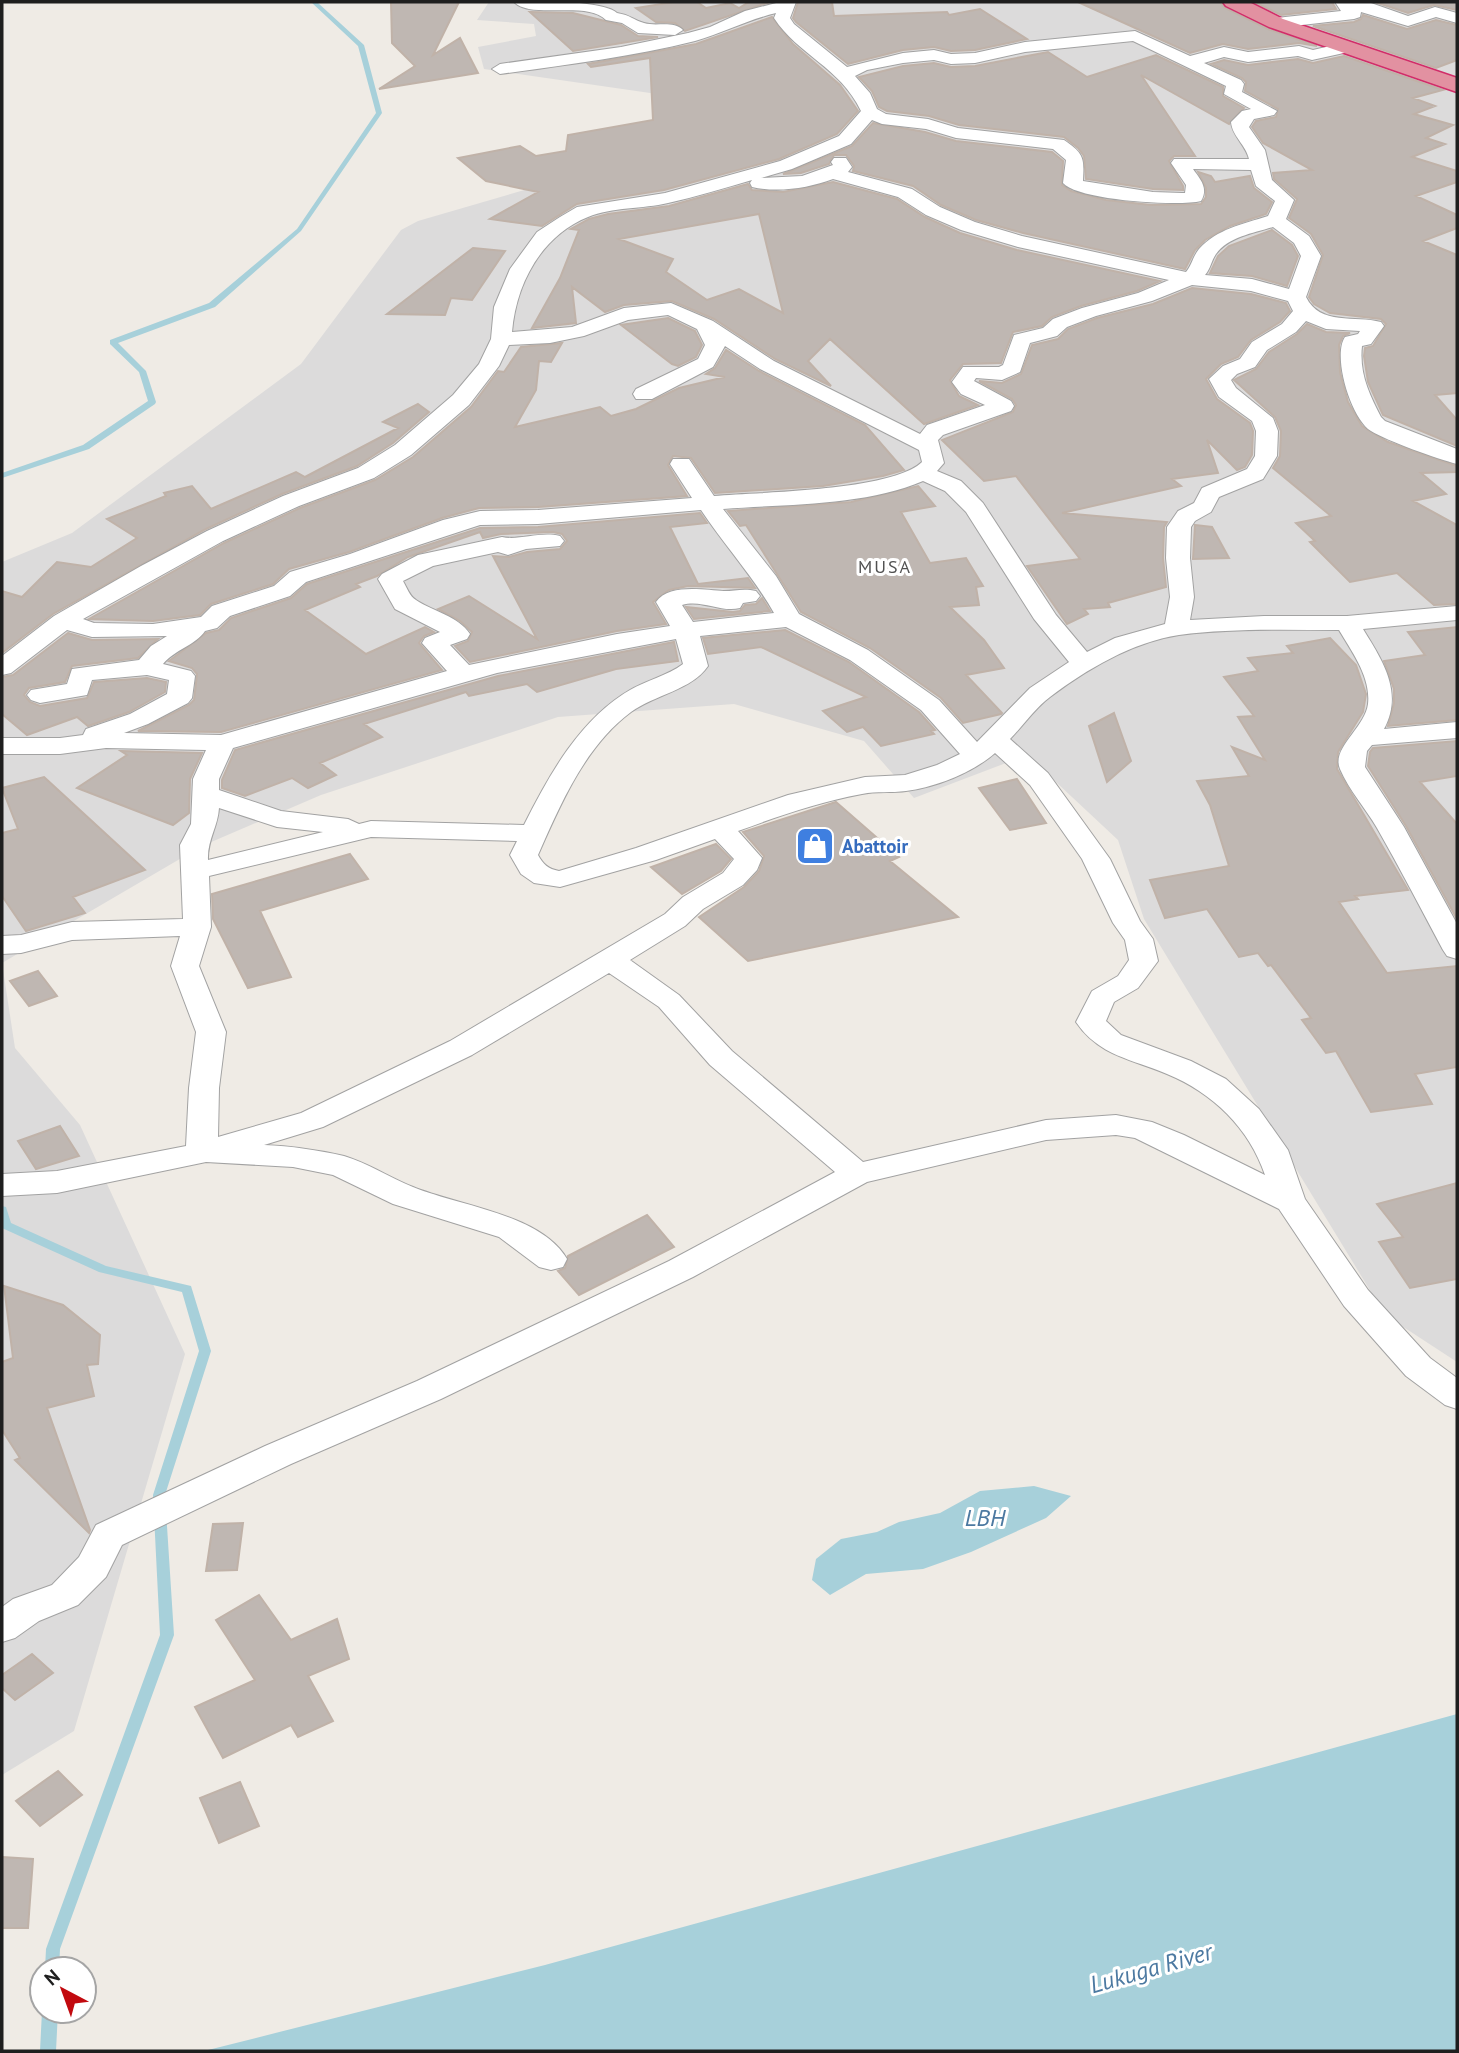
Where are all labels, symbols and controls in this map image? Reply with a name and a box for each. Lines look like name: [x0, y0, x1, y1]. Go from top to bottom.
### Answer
district label: MUSA: [858, 555, 912, 578]
shop icon: Abattoir: [794, 825, 836, 867]
place label: Abattoir: [842, 834, 908, 858]
water label: LBH: [965, 1502, 1006, 1533]
water label: Lukuga River: [1086, 1935, 1218, 2000]
north arrow: [28, 1955, 98, 2025]
text: N: [39, 1964, 64, 1990]

